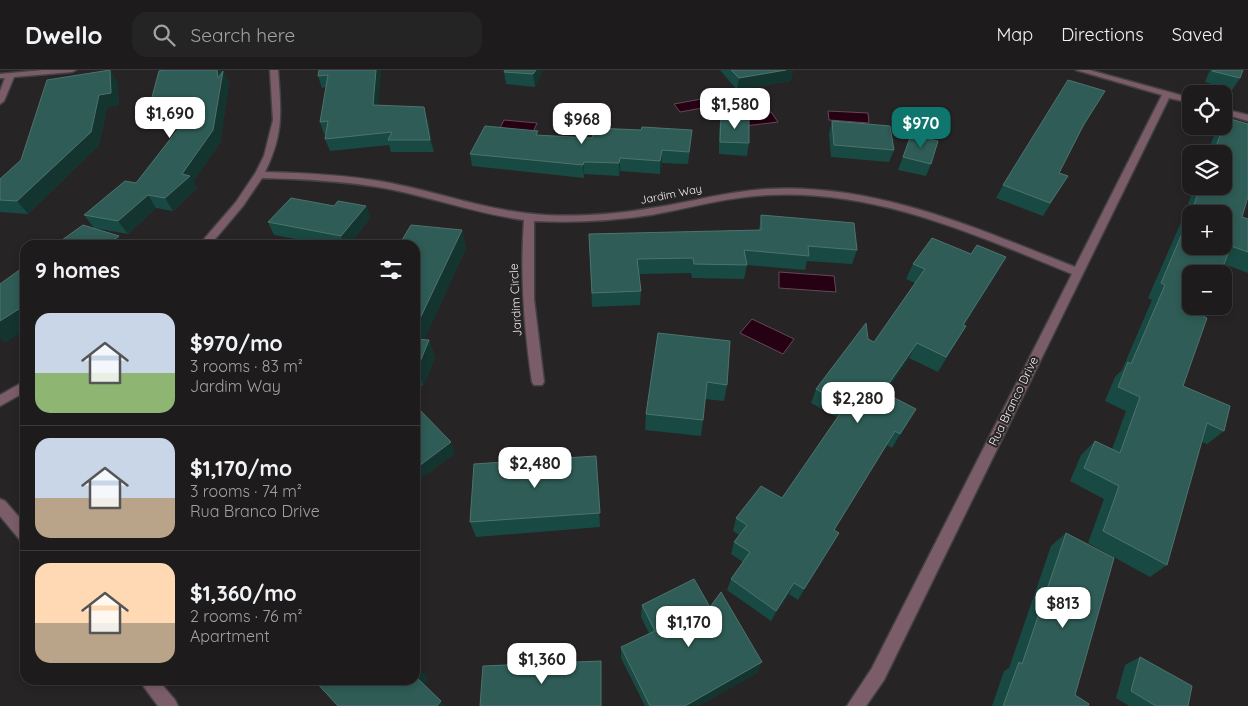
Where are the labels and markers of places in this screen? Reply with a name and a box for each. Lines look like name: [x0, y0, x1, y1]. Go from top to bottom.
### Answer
pin: $1,580: [694, 88, 776, 130]
pin: $1,690: [129, 97, 211, 139]
pin: $968: [552, 102, 612, 145]
pin: $970: [891, 106, 951, 149]
pin: $2,280: [817, 382, 899, 424]
pin: $2,480: [494, 446, 576, 489]
pin: $813: [1033, 586, 1093, 629]
pin: $1,170: [648, 606, 730, 648]
pin: $1,360: [501, 642, 583, 685]

